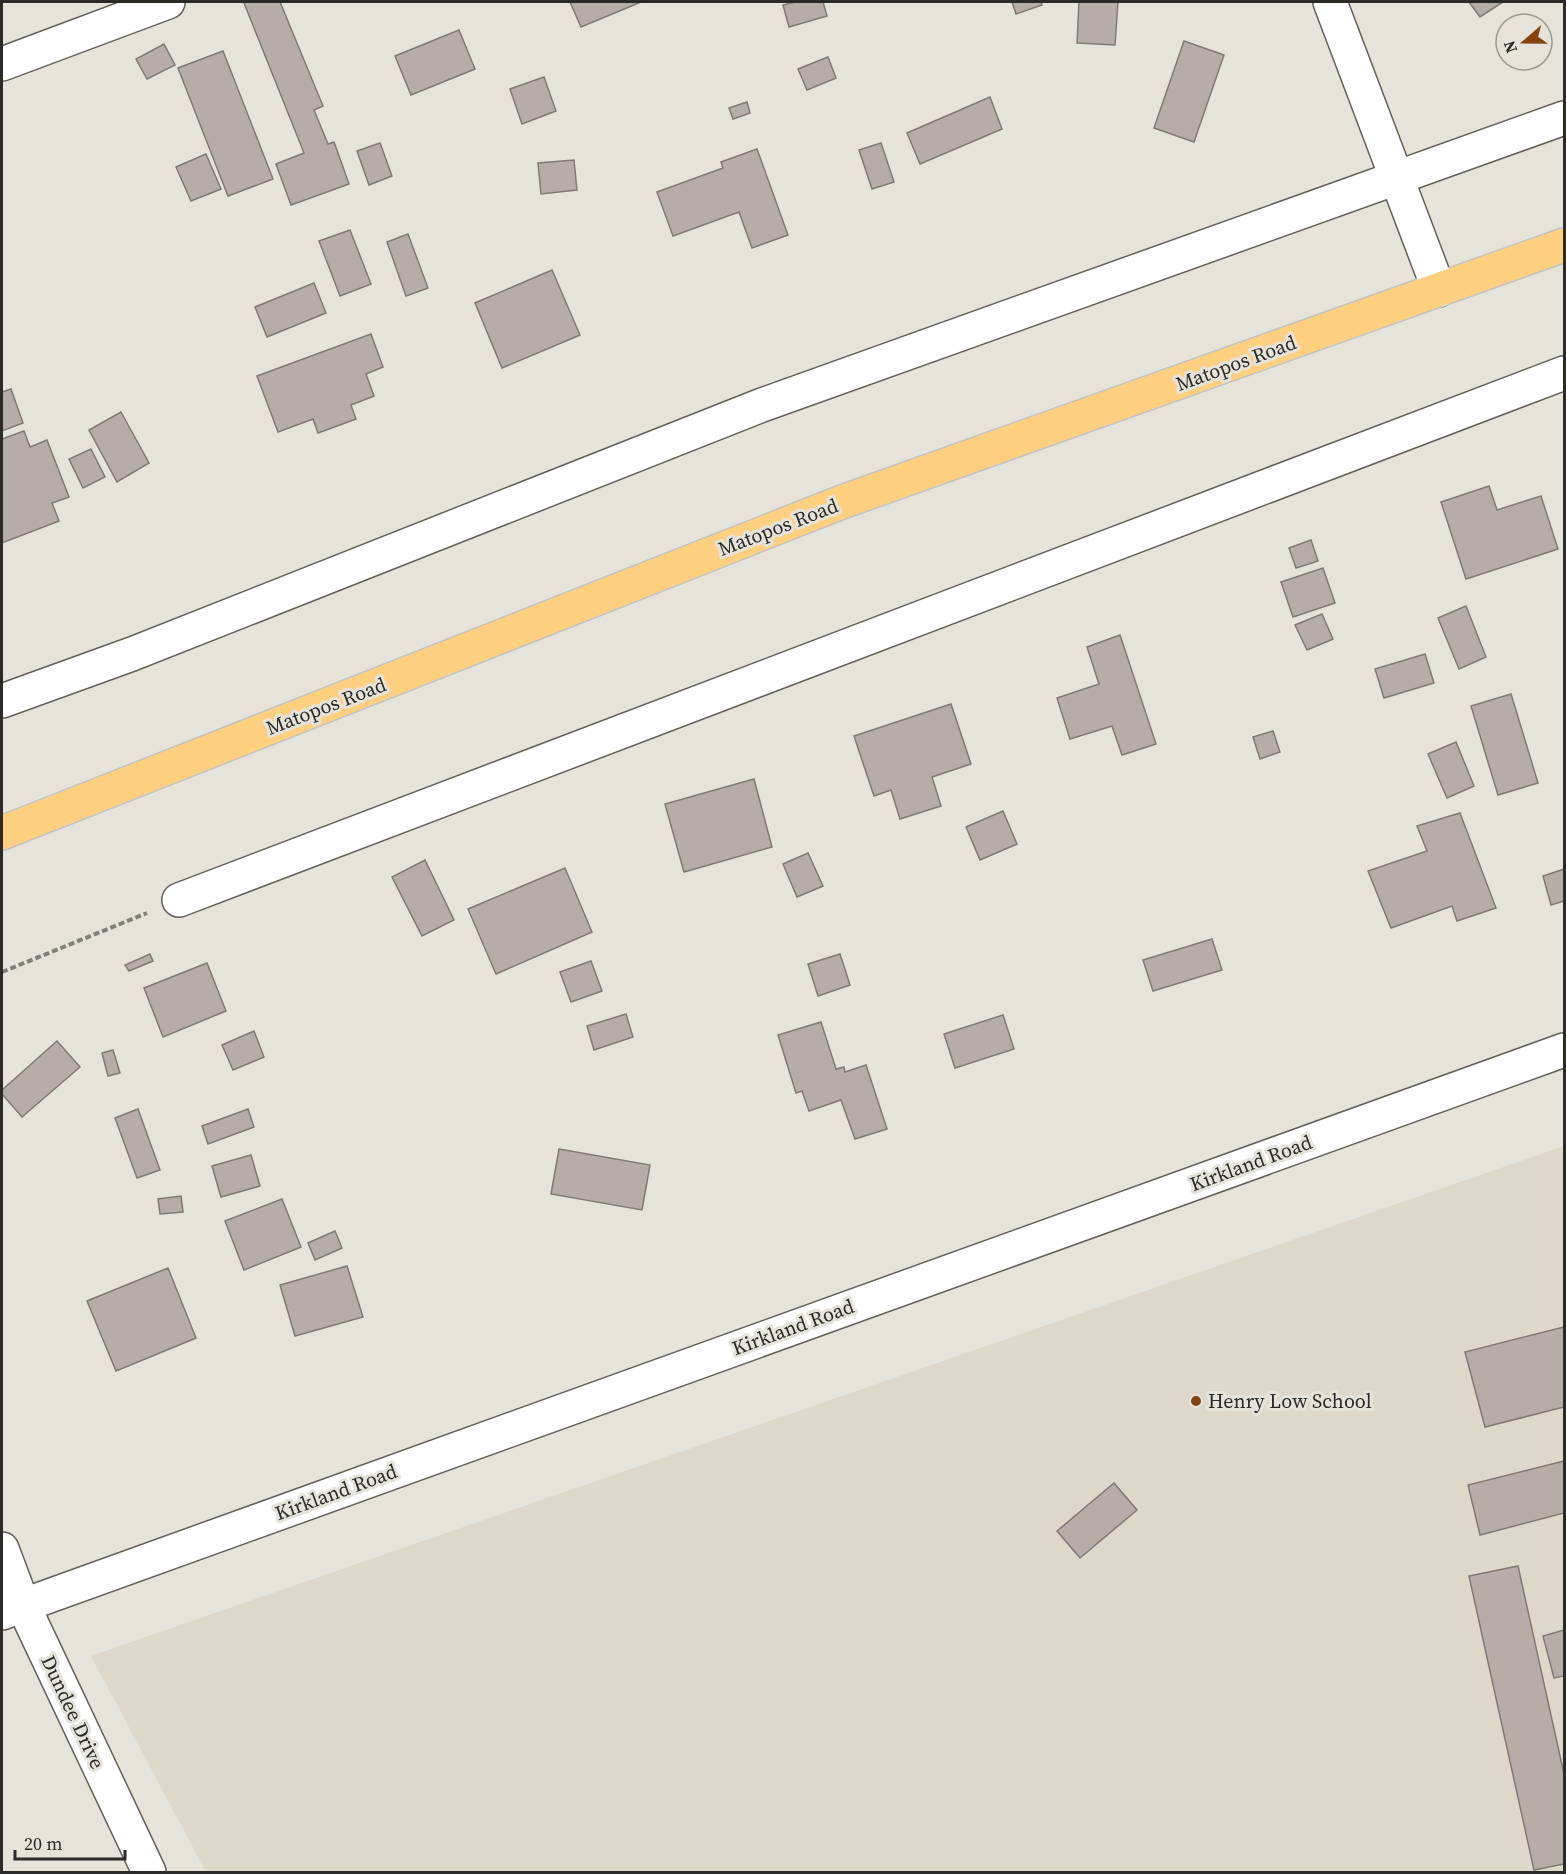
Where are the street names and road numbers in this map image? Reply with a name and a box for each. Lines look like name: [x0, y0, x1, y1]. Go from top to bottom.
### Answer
street label: Matopos Road: [1172, 328, 1301, 398]
street label: Matopos Road: [714, 491, 843, 563]
street label: Matopos Road: [262, 670, 391, 742]
street label: Kirkland Road: [1186, 1128, 1316, 1198]
street label: Kirkland Road: [728, 1292, 858, 1362]
street label: Kirkland Road: [271, 1457, 401, 1527]
street label: Dundee Drive: [34, 1651, 112, 1773]

